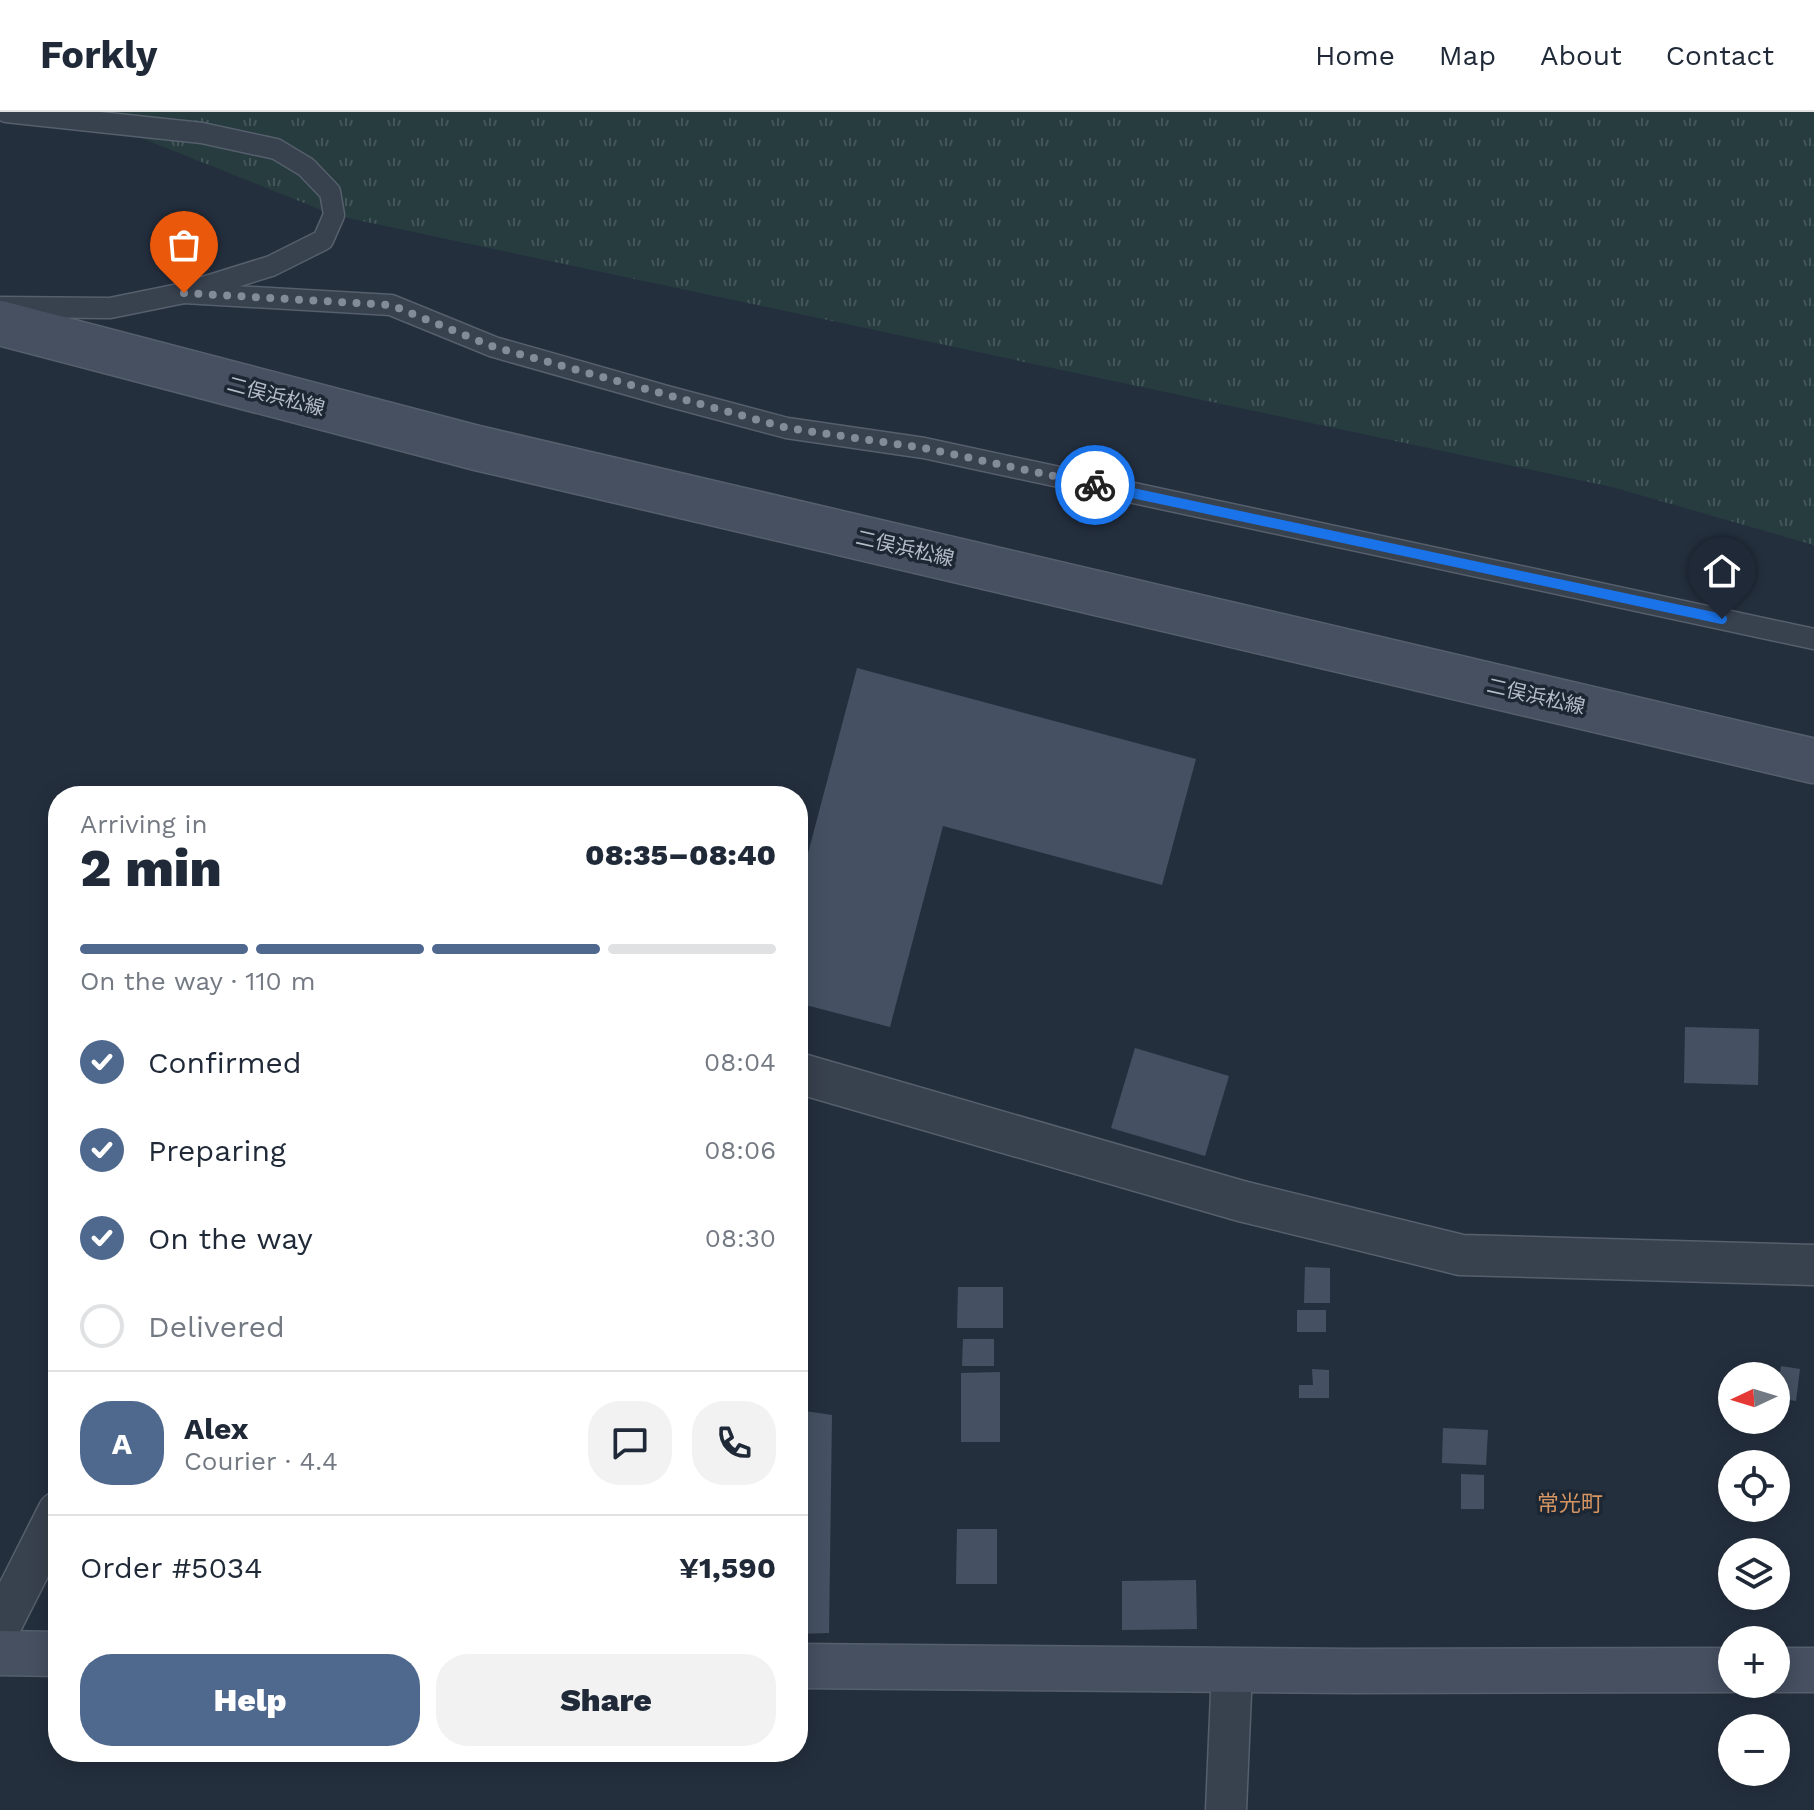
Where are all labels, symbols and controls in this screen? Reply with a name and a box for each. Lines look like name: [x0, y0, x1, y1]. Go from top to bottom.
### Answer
text: Forkly: [40, 33, 157, 77]
text: Home: [1315, 39, 1395, 72]
text: Map: [1439, 39, 1496, 72]
text: About: [1540, 39, 1622, 72]
text: Contact: [1666, 39, 1774, 72]
pin: [150, 211, 218, 293]
icon: bag: [162, 223, 206, 267]
street label: 二俣浜松線: [225, 371, 327, 421]
courier: [1055, 445, 1135, 525]
icon: bike: [1073, 463, 1117, 507]
street label: 二俣浜松線: [854, 525, 956, 571]
pin: [1688, 537, 1756, 619]
icon: home: [1700, 549, 1744, 593]
street label: 二俣浜松線: [1485, 673, 1587, 719]
text: Arriving in: [80, 809, 208, 839]
text: 08:35–08:40: [585, 837, 776, 872]
text: 2 min: [80, 838, 222, 899]
text: On the way · 110 m: [80, 966, 315, 996]
icon: check: [80, 1040, 124, 1084]
text: Confirmed: [148, 1045, 302, 1080]
text: 08:04: [704, 1047, 776, 1077]
icon: check: [80, 1128, 124, 1172]
text: Preparing: [148, 1133, 286, 1168]
text: 08:06: [704, 1135, 776, 1165]
icon: check: [80, 1216, 124, 1260]
text: On the way: [148, 1221, 313, 1256]
text: 08:30: [705, 1223, 776, 1253]
text: Delivered: [148, 1309, 285, 1344]
north arrow: [1718, 1362, 1790, 1434]
map controls: [1718, 1362, 1790, 1786]
button: chat: [588, 1401, 672, 1485]
button: phone: [692, 1401, 776, 1485]
text: Alex: [184, 1411, 248, 1446]
text: A: [112, 1426, 132, 1461]
text: Courier · 4.4: [184, 1446, 338, 1476]
button: locate: [1718, 1450, 1790, 1522]
district label: 常光町: [1537, 1491, 1603, 1516]
button: layers: [1718, 1538, 1790, 1610]
text: Order #5034: [80, 1550, 262, 1585]
text: ¥1,590: [679, 1550, 776, 1585]
button: +: [1718, 1626, 1790, 1698]
button: Help: [80, 1654, 420, 1746]
button: Share: [436, 1654, 776, 1746]
button: −: [1718, 1714, 1790, 1786]

